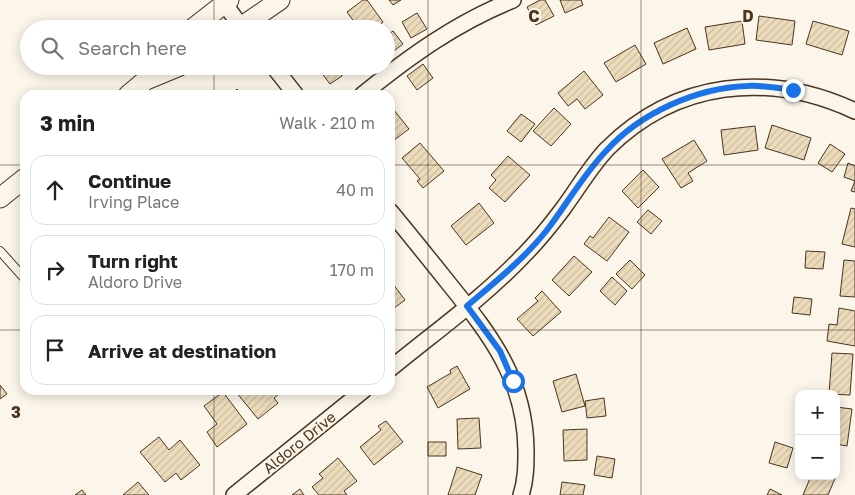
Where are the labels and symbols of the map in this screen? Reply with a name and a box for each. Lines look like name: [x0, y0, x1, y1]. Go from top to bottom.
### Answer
text: C: [528, 6, 540, 26]
text: D: [742, 6, 754, 26]
route end: [782, 79, 805, 102]
route start: [502, 370, 525, 393]
text: 3: [11, 402, 21, 422]
street label: Aldoro Drive: [259, 407, 339, 477]

